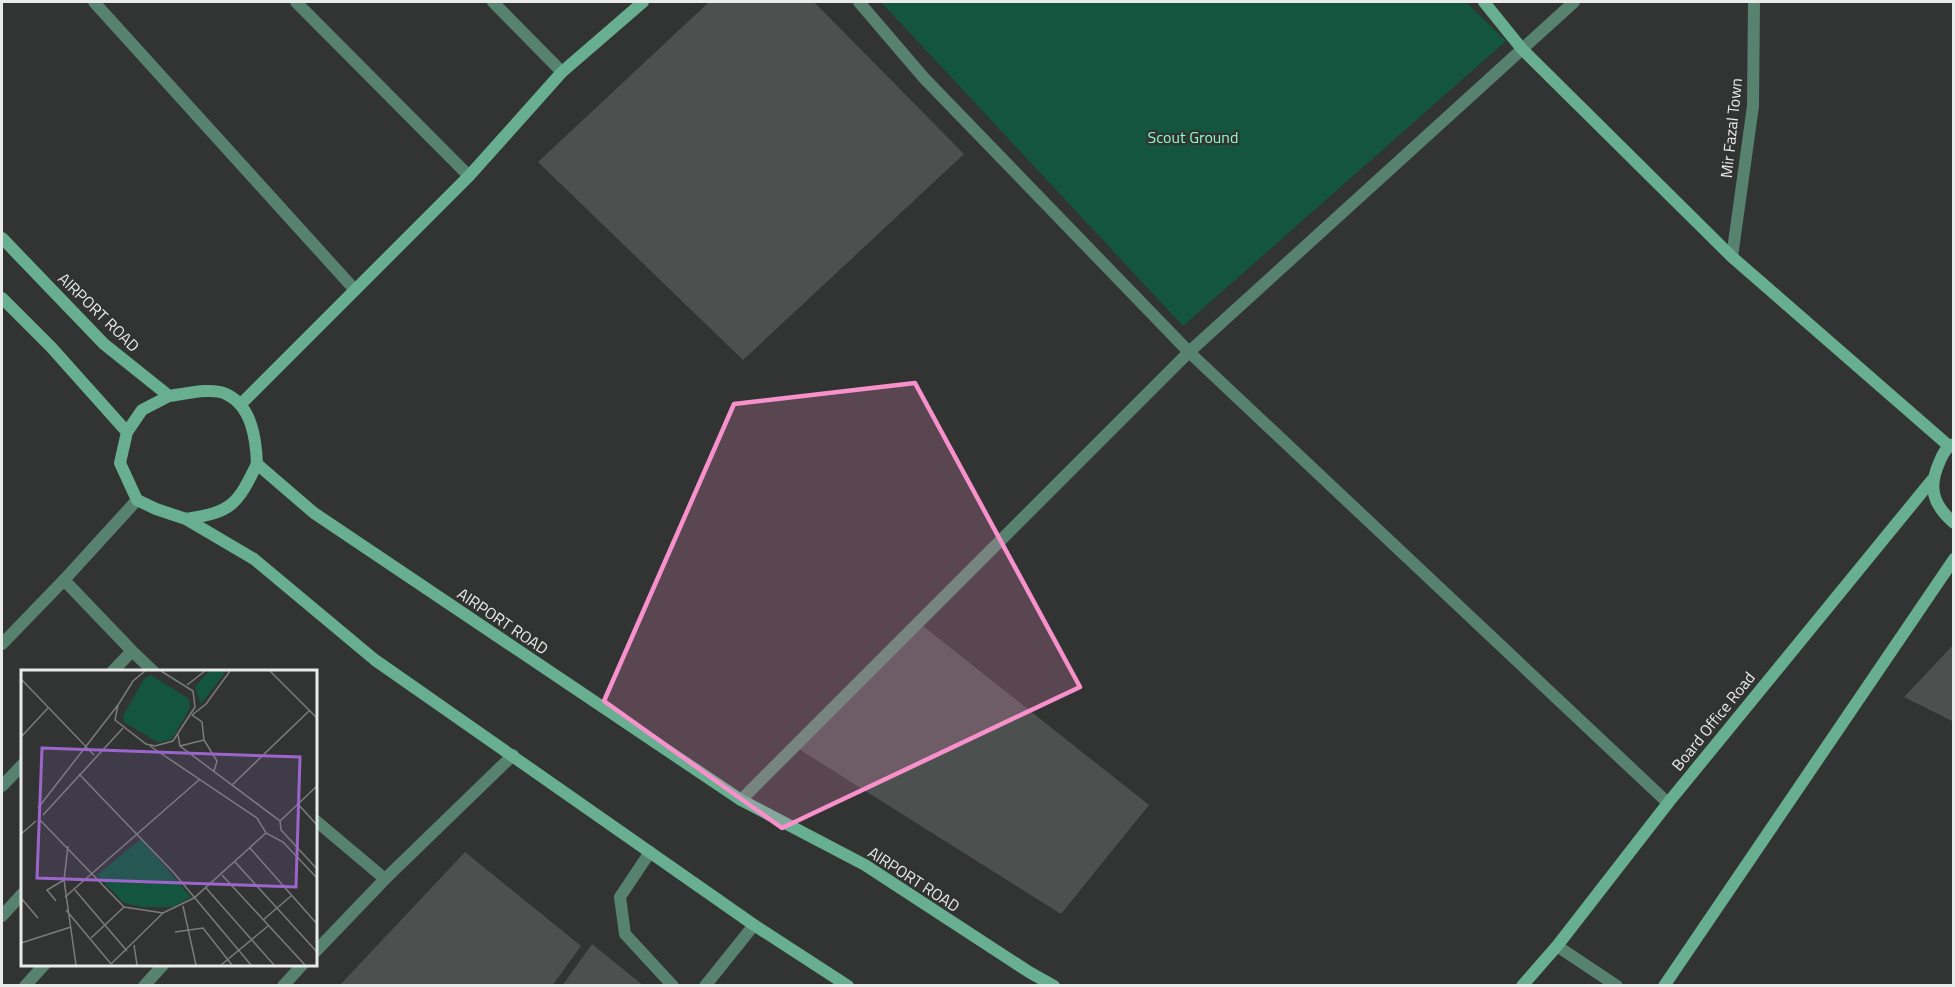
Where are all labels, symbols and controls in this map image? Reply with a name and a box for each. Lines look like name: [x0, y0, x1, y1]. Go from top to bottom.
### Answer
street label: Mir Fazal Town: [1714, 77, 1748, 179]
park label: Scout Ground: [1148, 125, 1238, 149]
street label: AIRPORT ROAD: [53, 267, 145, 357]
street label: AIRPORT ROAD: [453, 582, 553, 660]
street label: Board Office Road: [1665, 666, 1761, 776]
inset map: [21, 670, 316, 966]
street label: AIRPORT ROAD: [863, 840, 965, 918]

